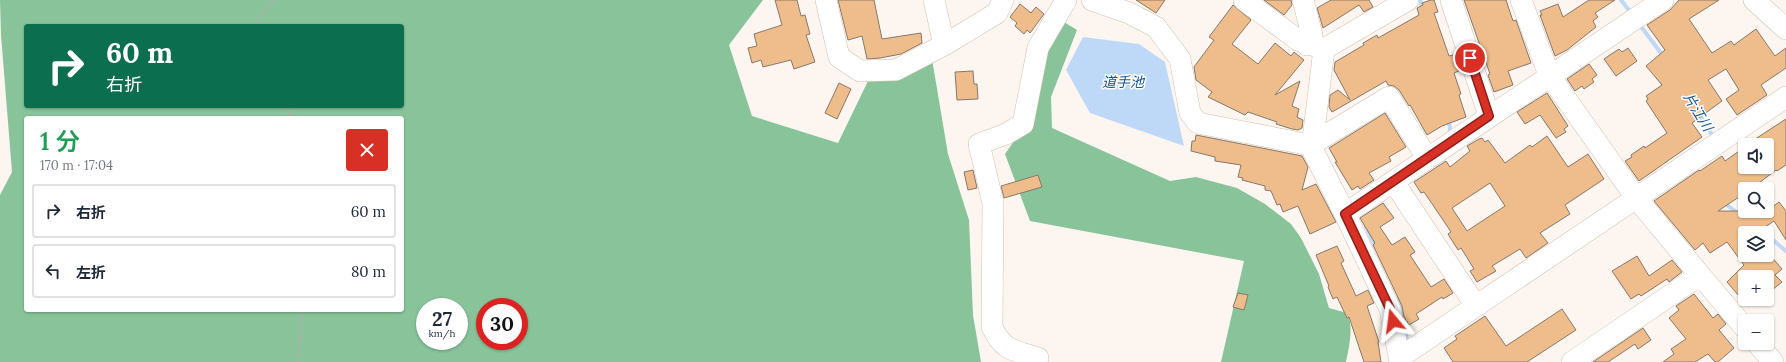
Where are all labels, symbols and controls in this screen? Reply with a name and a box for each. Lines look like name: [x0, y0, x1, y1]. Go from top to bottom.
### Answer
text: 60 m: [106, 35, 173, 71]
icon: right: [40, 40, 92, 92]
pin: [1453, 41, 1487, 75]
icon: arrive: [1459, 47, 1481, 69]
text: 右折: [106, 73, 142, 96]
water label: 道手池: [1102, 73, 1146, 91]
water label: 片江川: [1679, 89, 1718, 136]
text: 1 分: [40, 126, 80, 157]
button: close: [346, 129, 388, 171]
map controls: [1738, 138, 1774, 350]
button: sound: [1738, 138, 1774, 174]
text: 170 m · 17:04: [40, 157, 113, 174]
button: search: [1738, 182, 1774, 218]
icon: right: [42, 200, 64, 222]
text: 60 m: [351, 202, 386, 221]
text: 右折: [76, 203, 106, 222]
button: layers: [1738, 226, 1774, 262]
icon: left: [42, 260, 64, 282]
text: 80 m: [351, 262, 386, 281]
text: 左折: [76, 263, 106, 282]
button: +: [1738, 270, 1774, 306]
speed limit sign: 30: [476, 298, 528, 350]
position arrow: [1372, 300, 1414, 342]
text: 27: [432, 306, 452, 331]
button: −: [1738, 314, 1774, 350]
text: km/h: [428, 327, 456, 340]

